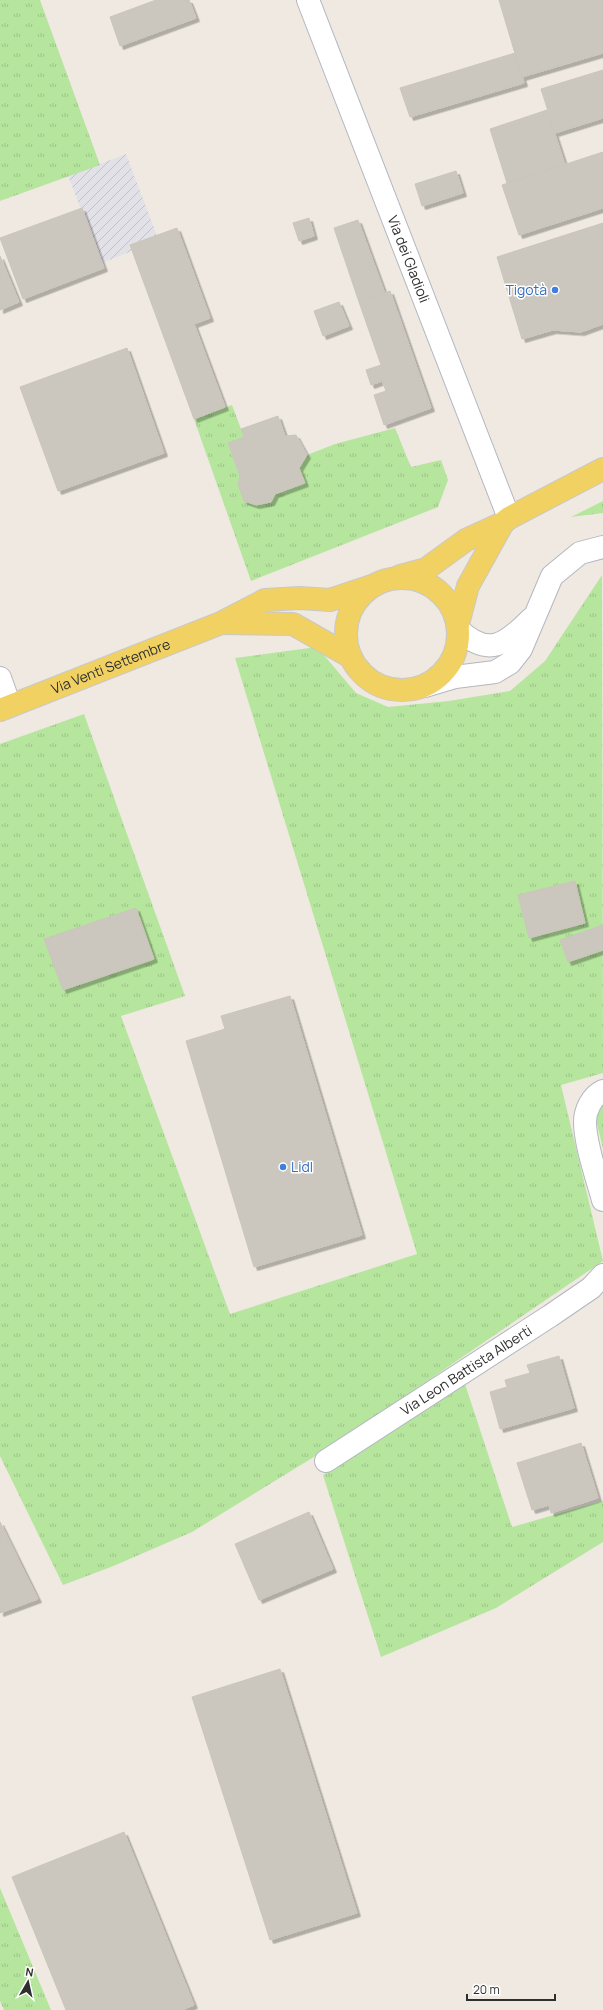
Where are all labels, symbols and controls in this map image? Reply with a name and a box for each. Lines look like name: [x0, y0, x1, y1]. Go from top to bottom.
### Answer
street label: Via dei Gladioli: [384, 213, 435, 305]
place label: Tigotà: [505, 280, 547, 299]
marker: Tigotà: [550, 285, 560, 295]
street label: Via Venti Settembre: [48, 634, 173, 698]
place label: Lidl: [291, 1157, 313, 1176]
marker: Lidl: [278, 1162, 288, 1172]
street label: Via Leon Battista Alberti: [397, 1320, 535, 1419]
north arrow: [8, 1962, 48, 2002]
text: N: [25, 1964, 35, 1980]
scale bar: [467, 1976, 555, 2002]
text: 20 m: [473, 1981, 500, 1998]

